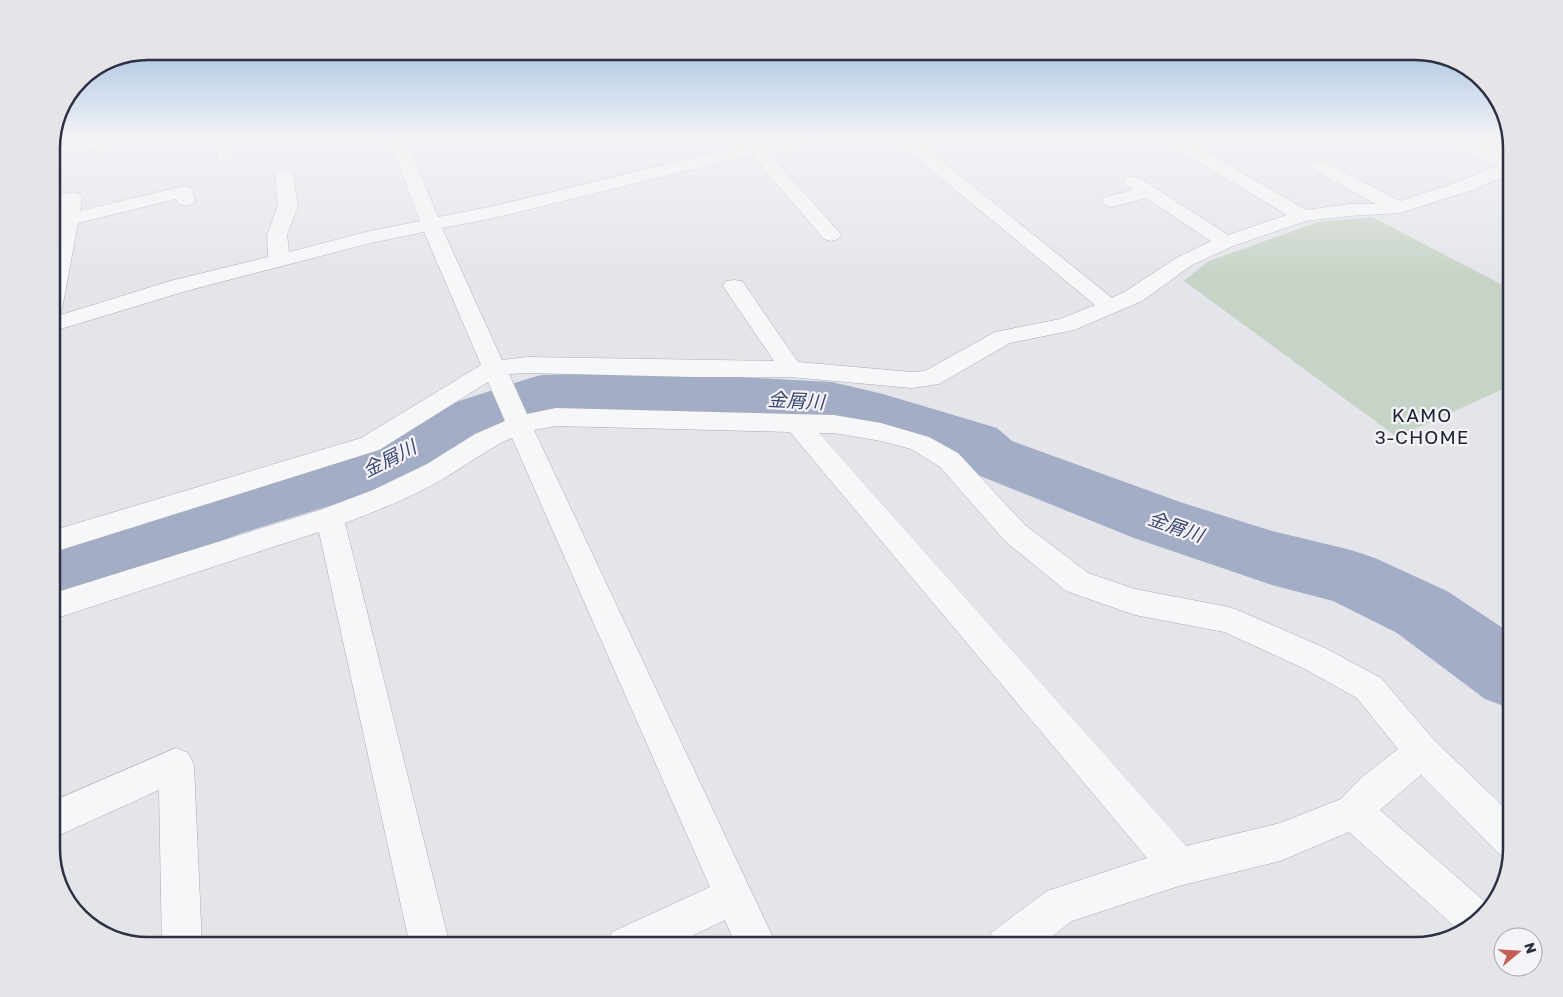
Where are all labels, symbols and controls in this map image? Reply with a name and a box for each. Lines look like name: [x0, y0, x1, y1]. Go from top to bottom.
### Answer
water label: 金屑川: [767, 387, 827, 413]
district label: KAMO 3-CHOME: [1375, 403, 1469, 448]
water label: 金屑川: [358, 434, 421, 481]
water label: 金屑川: [1145, 506, 1209, 547]
north arrow: [1493, 927, 1543, 977]
text: N: [1521, 940, 1541, 956]

